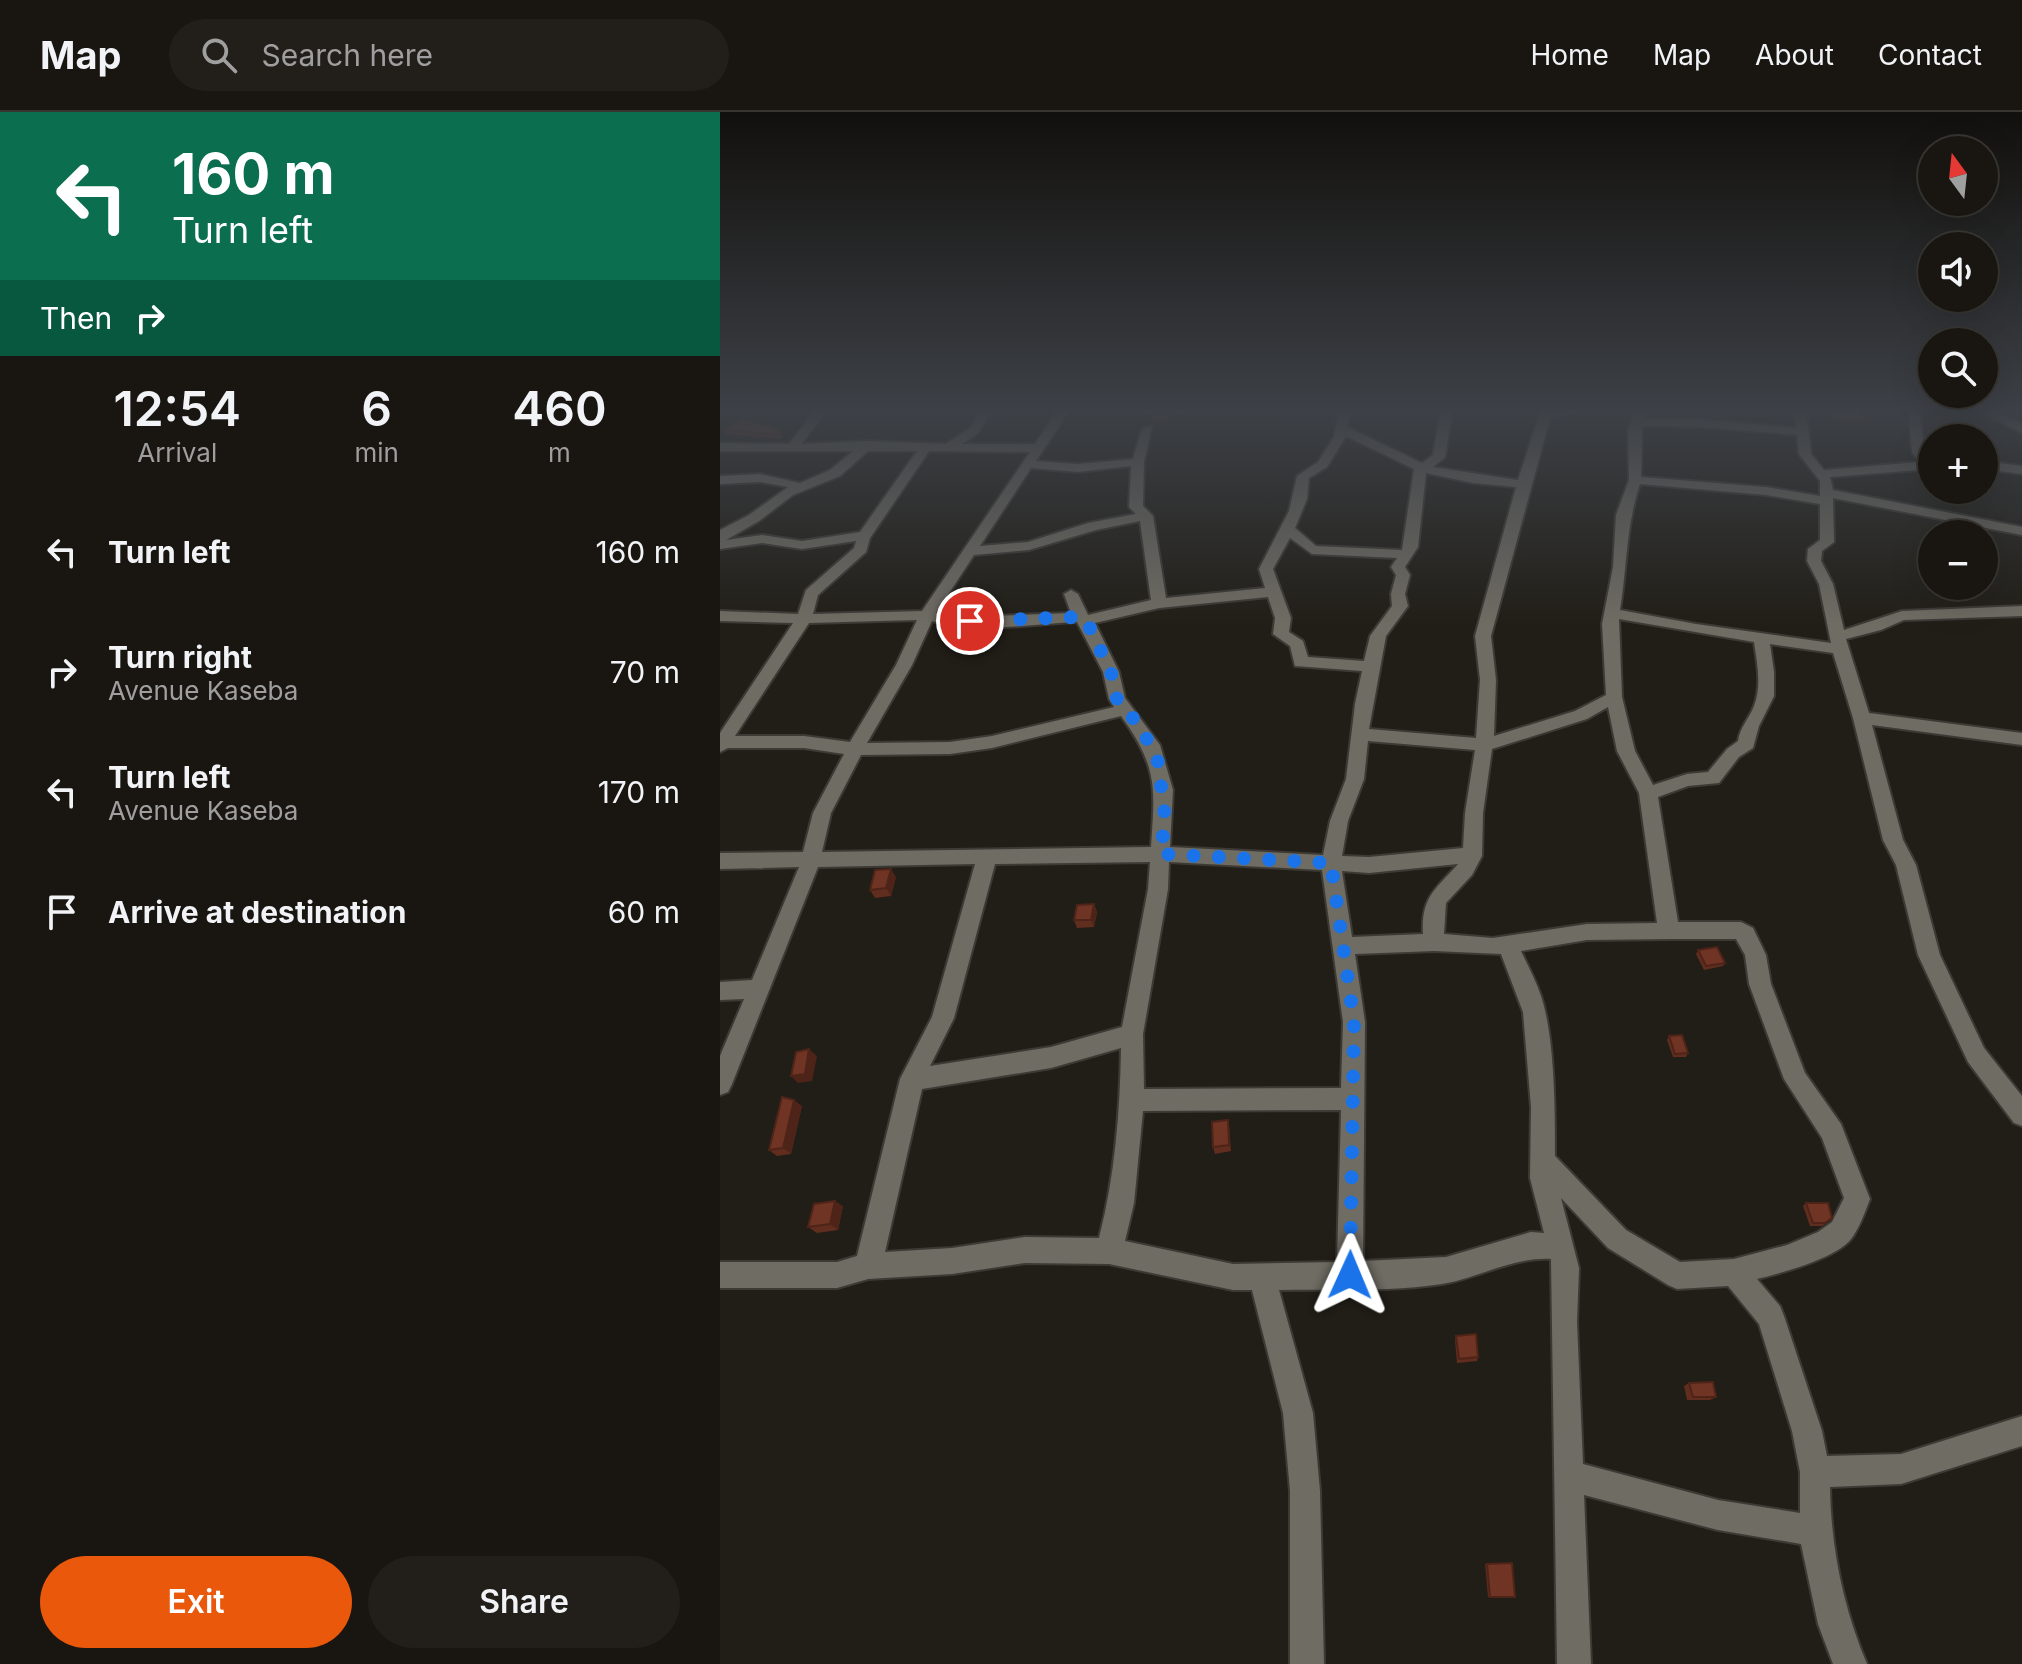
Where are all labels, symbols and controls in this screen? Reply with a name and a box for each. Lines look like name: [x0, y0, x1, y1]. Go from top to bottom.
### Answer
search box: [169, 19, 729, 91]
text: Map: [40, 32, 121, 78]
icon: search: [197, 33, 241, 77]
text: Search here: [261, 37, 433, 73]
text: Home: [1530, 38, 1609, 72]
text: Map: [1653, 38, 1711, 72]
text: About: [1755, 38, 1834, 72]
text: Contact: [1878, 38, 1982, 72]
north arrow: [1918, 136, 1998, 216]
map controls: [1918, 136, 1998, 600]
text: 160 m: [172, 140, 335, 208]
icon: left: [40, 144, 144, 248]
text: Turn left: [172, 208, 313, 252]
button: sound: [1918, 232, 1998, 312]
icon: right: [128, 296, 172, 340]
text: Then: [40, 300, 112, 336]
button: search: [1918, 328, 1998, 408]
text: 12:54: [113, 379, 241, 438]
text: 6: [361, 379, 392, 438]
text: 460: [512, 379, 607, 438]
button: +: [1918, 424, 1998, 504]
text: Arrival: [137, 437, 217, 468]
text: min: [354, 437, 399, 468]
text: m: [548, 437, 571, 468]
button: −: [1918, 520, 1998, 600]
icon: left: [40, 530, 84, 574]
text: Turn left: [108, 534, 230, 570]
text: 160 m: [596, 534, 680, 570]
pin: [936, 587, 1004, 655]
icon: arrive: [948, 599, 992, 643]
text: Turn right: [108, 639, 252, 675]
icon: right: [40, 650, 84, 694]
text: 70 m: [610, 654, 680, 690]
text: Avenue Kaseba: [108, 675, 298, 706]
text: Turn left: [108, 759, 230, 795]
icon: left: [40, 770, 84, 814]
text: 170 m: [598, 774, 680, 810]
text: Avenue Kaseba: [108, 795, 298, 826]
icon: arrive: [40, 890, 84, 934]
text: Arrive at destination: [108, 894, 406, 930]
text: 60 m: [608, 894, 680, 930]
position arrow: [1308, 1233, 1392, 1317]
button: Exit: [40, 1556, 352, 1648]
button: Share: [368, 1556, 680, 1648]

